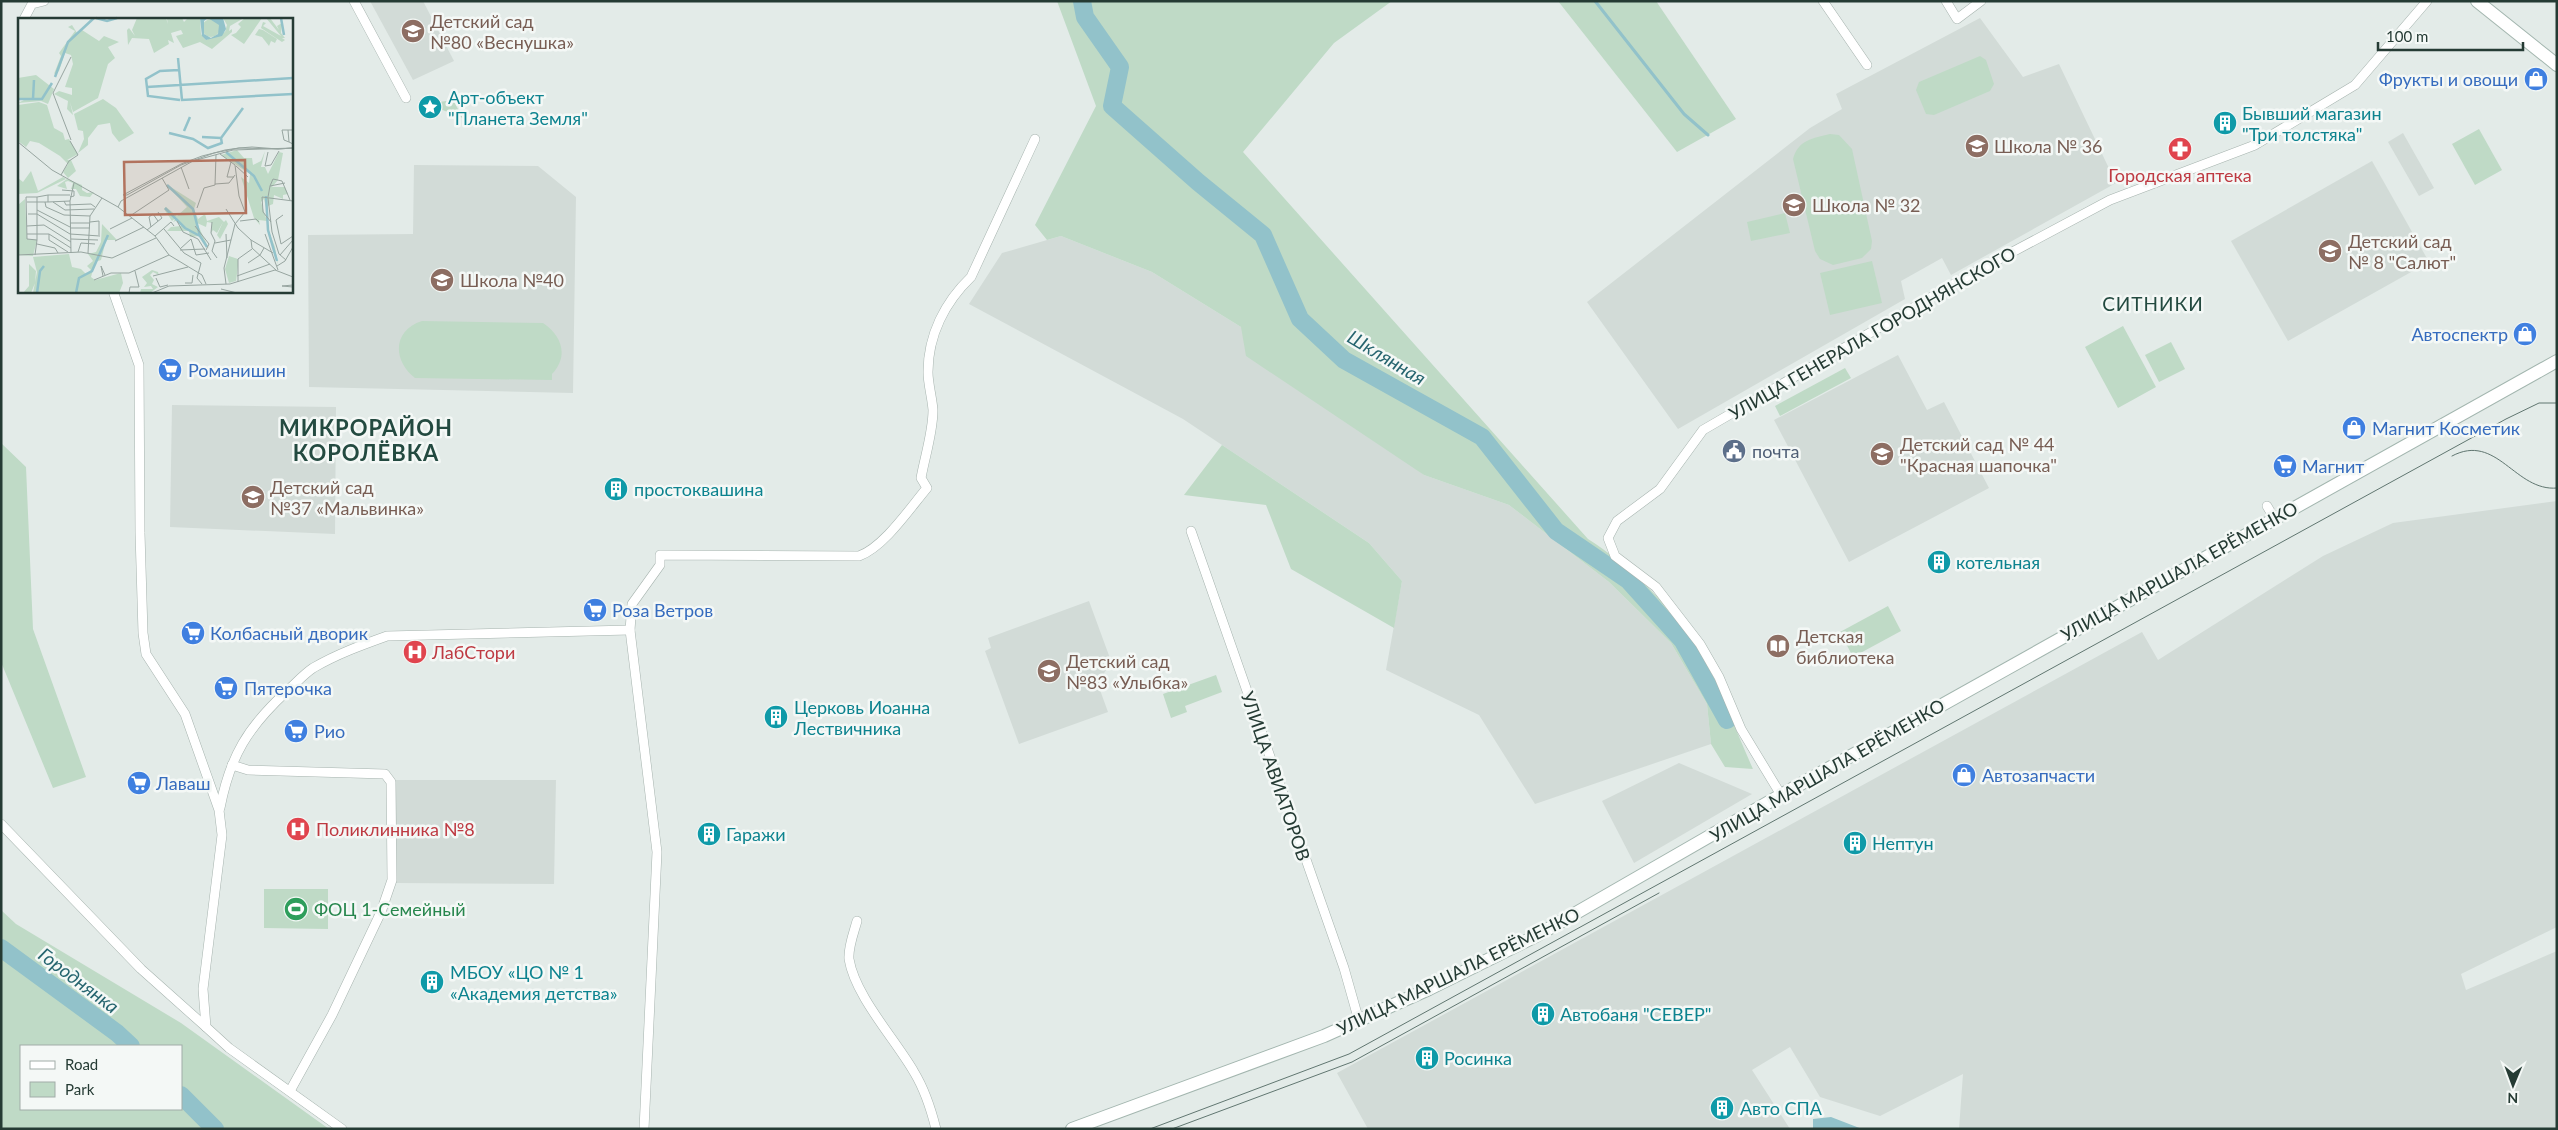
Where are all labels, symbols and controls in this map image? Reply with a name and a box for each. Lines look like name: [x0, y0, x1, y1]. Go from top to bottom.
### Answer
place label: Детский сад №80 «Веснушка»: [430, 10, 574, 53]
inset map: [18, 18, 292, 292]
school or university icon: Детский сад №80 «Веснушка»: [400, 18, 426, 44]
scale bar: [2378, 20, 2523, 52]
text: 100 m: [2386, 27, 2428, 45]
shop icon: Фрукты и овощи: [2523, 66, 2549, 92]
place label: Фрукты и овощи: [2379, 68, 2518, 90]
place label: Арт-объект "Планета Земля": [448, 86, 588, 129]
place icon: Арт-объект "Планета Земля": [417, 94, 443, 120]
place label: Бывший магазин "Три толстяка": [2242, 102, 2382, 145]
building icon: Бывший магазин "Три толстяка": [2212, 110, 2238, 136]
school or university icon: Школа № 36: [1964, 133, 1990, 159]
place label: Школа № 36: [1994, 135, 2103, 157]
pharmacy icon: Городская аптека: [2167, 136, 2193, 162]
place label: Городская аптека: [2108, 164, 2252, 186]
school or university icon: Школа № 32: [1781, 192, 1807, 218]
place label: Школа № 32: [1812, 194, 1921, 216]
place label: Детский сад № 8 "Салют": [2348, 230, 2456, 273]
school or university icon: Детский сад № 8 "Салют": [2317, 238, 2343, 264]
street label: УЛИЦА ГЕНЕРАЛА ГОРОДНЯНСКОГО: [1725, 242, 2019, 424]
school or university icon: Школа №40: [429, 267, 455, 293]
place label: Школа №40: [460, 269, 564, 291]
district label: СИТНИКИ: [2102, 292, 2204, 315]
shop icon: Автоспектр: [2512, 321, 2538, 347]
place label: Автоспектр: [2411, 323, 2508, 345]
water label: Шклянная: [1344, 325, 1430, 389]
supermarket icon: Романишин: [157, 357, 183, 383]
place label: Романишин: [188, 359, 286, 381]
district label: МИКРОРАЙОН КОРОЛЁВКА: [279, 414, 453, 466]
shop icon: Магнит Косметик: [2341, 415, 2367, 441]
place label: Магнит Косметик: [2372, 417, 2521, 439]
place label: Детский сад № 44 "Красная шапочка": [1900, 433, 2057, 476]
public building icon: почта: [1721, 438, 1747, 464]
place label: почта: [1752, 440, 1800, 462]
school or university icon: Детский сад № 44 "Красная шапочка": [1869, 441, 1895, 467]
supermarket icon: Магнит: [2272, 453, 2298, 479]
place label: Магнит: [2302, 455, 2364, 477]
place label: Детский сад №37 «Мальвинка»: [270, 476, 424, 519]
building icon: простоквашина: [603, 476, 629, 502]
place label: простоквашина: [634, 478, 763, 500]
school or university icon: Детский сад №37 «Мальвинка»: [240, 484, 266, 510]
street label: УЛИЦА МАРШАЛА ЕРЁМЕНКО: [2057, 497, 2301, 645]
building icon: котельная: [1926, 549, 1952, 575]
place label: котельная: [1956, 551, 2040, 573]
supermarket icon: Роза Ветров: [582, 597, 608, 623]
place label: Роза Ветров: [612, 599, 713, 621]
supermarket icon: Колбасный дворик: [180, 620, 206, 646]
place label: Колбасный дворик: [210, 622, 369, 644]
place label: Детская библиотека: [1796, 625, 1894, 668]
library icon: Детская библиотека: [1765, 633, 1791, 659]
hospital icon: ЛабСтори: [402, 639, 428, 665]
place label: ЛабСтори: [431, 641, 515, 663]
place label: Детский сад №83 «Улыбка»: [1066, 650, 1188, 693]
school or university icon: Детский сад №83 «Улыбка»: [1036, 658, 1062, 684]
supermarket icon: Пятерочка: [213, 675, 239, 701]
place label: Пятерочка: [244, 677, 332, 699]
street label: УЛИЦА АВИАТОРОВ: [1237, 688, 1315, 864]
street label: УЛИЦА МАРШАЛА ЕРЁМЕНКО: [1706, 694, 1948, 846]
place label: Церковь Иоанна Лествичника: [793, 696, 930, 739]
building icon: Церковь Иоанна Лествичника: [763, 704, 789, 730]
supermarket icon: Рио: [283, 718, 309, 744]
place label: Рио: [314, 720, 345, 742]
shop icon: Автозапчасти: [1951, 762, 1977, 788]
place label: Автозапчасти: [1982, 764, 2095, 786]
supermarket icon: Лаваш: [126, 770, 152, 796]
place label: Лаваш: [155, 772, 210, 794]
hospital icon: Поликлинника №8: [285, 816, 311, 842]
place label: Поликлинника №8: [316, 818, 475, 840]
building icon: Гаражи: [696, 821, 722, 847]
place label: Гаражи: [726, 823, 786, 845]
building icon: Нептун: [1842, 830, 1868, 856]
place label: Нептун: [1872, 832, 1934, 854]
sports icon: ФОЦ 1-Семейный: [283, 896, 309, 922]
place label: ФОЦ 1-Семейный: [314, 898, 466, 920]
street label: УЛИЦА МАРШАЛА ЕРЁМЕНКО: [1333, 903, 1583, 1039]
water label: Городнянка: [34, 942, 124, 1018]
place label: МБОУ «ЦО № 1 «Академия детства»: [450, 961, 618, 1004]
building icon: МБОУ «ЦО № 1 «Академия детства»: [419, 969, 445, 995]
building icon: Автобаня "СЕВЕР": [1530, 1001, 1556, 1027]
place label: Автобаня "СЕВЕР": [1560, 1003, 1712, 1025]
legend: [20, 1045, 182, 1110]
building icon: Росинка: [1414, 1045, 1440, 1071]
place label: Росинка: [1444, 1047, 1512, 1069]
text: Road: [65, 1055, 98, 1073]
north arrow: [2488, 1060, 2538, 1110]
text: Park: [65, 1080, 95, 1098]
text: N: [2507, 1090, 2518, 1107]
building icon: Авто СПА: [1709, 1095, 1735, 1121]
place label: Авто СПА: [1740, 1097, 1823, 1119]

